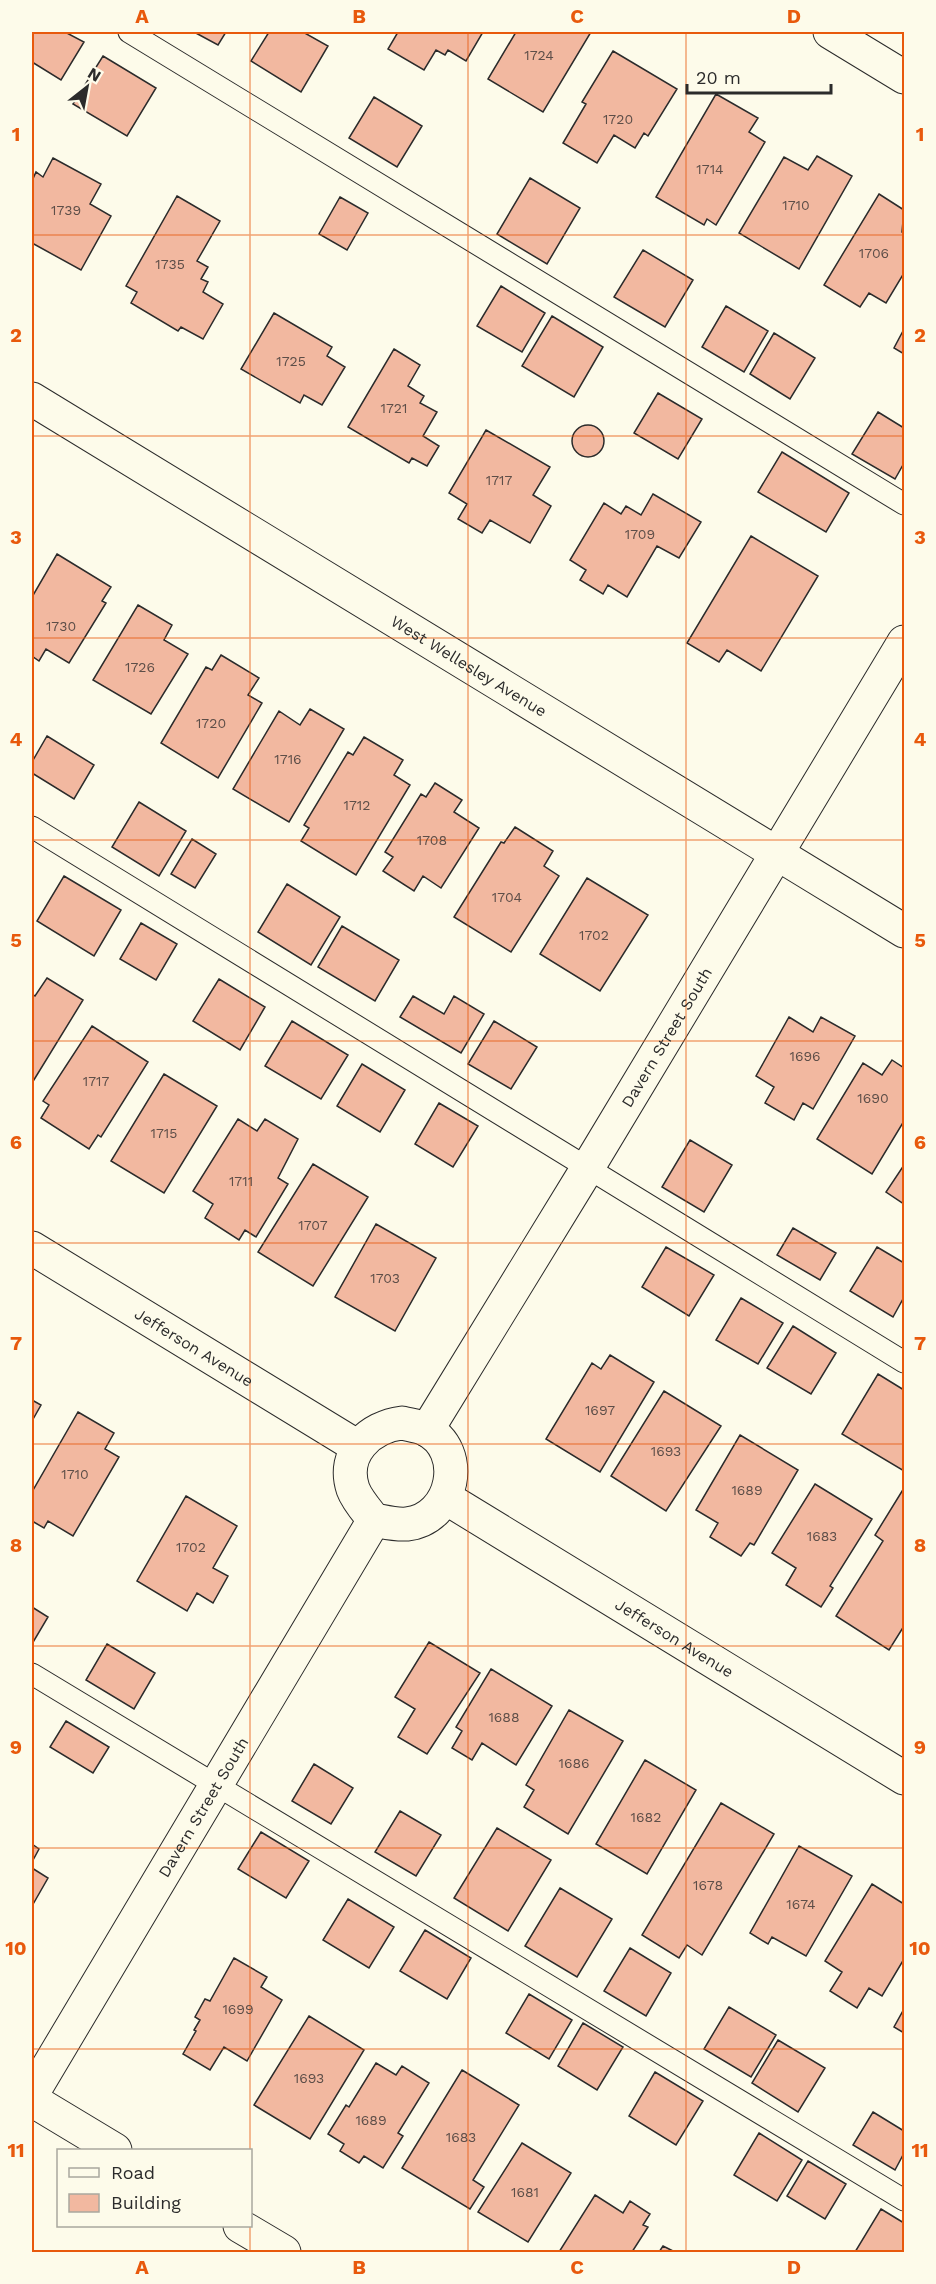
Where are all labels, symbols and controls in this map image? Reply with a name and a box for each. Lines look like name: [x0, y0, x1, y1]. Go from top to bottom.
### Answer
text: A: [135, 4, 149, 28]
text: B: [352, 4, 366, 28]
text: C: [570, 4, 584, 28]
text: D: [787, 4, 801, 28]
house number: 1724: [524, 47, 554, 63]
north arrow: [57, 57, 117, 117]
scale bar: [687, 57, 831, 95]
text: N: [84, 63, 104, 86]
text: 20 m: [696, 67, 741, 88]
house number: 1720: [603, 111, 633, 127]
text: 1: [12, 122, 20, 146]
text: 1: [916, 122, 924, 146]
house number: 1714: [696, 161, 724, 177]
house number: 1710: [782, 197, 810, 213]
house number: 1739: [51, 202, 81, 218]
house number: 1706: [859, 245, 889, 261]
house number: 1735: [155, 256, 185, 272]
text: 2: [10, 323, 22, 347]
text: 2: [914, 323, 926, 347]
house number: 1725: [276, 353, 306, 369]
house number: 1721: [381, 400, 407, 416]
house number: 1717: [486, 472, 512, 488]
text: 3: [10, 525, 22, 549]
text: 3: [914, 525, 926, 549]
house number: 1709: [625, 526, 655, 542]
street label: West Wellesley Avenue: [388, 611, 550, 720]
house number: 1730: [46, 618, 76, 634]
house number: 1726: [125, 659, 155, 675]
house number: 1720: [196, 715, 226, 731]
text: 4: [10, 727, 23, 751]
text: 4: [914, 727, 927, 751]
house number: 1716: [274, 751, 302, 767]
house number: 1712: [344, 797, 370, 813]
house number: 1708: [417, 832, 447, 848]
house number: 1704: [492, 889, 522, 905]
house number: 1702: [579, 927, 609, 943]
text: 5: [10, 928, 22, 952]
text: 5: [914, 928, 926, 952]
street label: Davern Street South: [617, 964, 716, 1111]
house number: 1696: [789, 1048, 821, 1064]
house number: 1717: [83, 1073, 109, 1089]
house number: 1690: [857, 1090, 889, 1106]
house number: 1715: [151, 1125, 177, 1141]
text: 6: [10, 1130, 22, 1154]
text: 6: [914, 1130, 926, 1154]
house number: 1711: [229, 1173, 253, 1189]
house number: 1707: [298, 1217, 328, 1233]
house number: 1703: [370, 1270, 400, 1286]
street label: Jefferson Avenue: [131, 1304, 257, 1390]
text: 7: [10, 1331, 22, 1355]
text: 7: [914, 1331, 926, 1355]
house number: 1697: [585, 1402, 615, 1418]
house number: 1693: [651, 1443, 681, 1459]
house number: 1710: [61, 1466, 89, 1482]
house number: 1689: [731, 1482, 763, 1498]
house number: 1683: [807, 1528, 837, 1544]
text: 8: [10, 1533, 22, 1557]
text: 8: [914, 1533, 926, 1557]
house number: 1702: [176, 1539, 206, 1555]
street label: Jefferson Avenue: [612, 1594, 737, 1681]
house number: 1688: [488, 1709, 520, 1725]
street label: Davern Street South: [154, 1734, 252, 1881]
text: 9: [10, 1735, 22, 1759]
text: 9: [914, 1735, 926, 1759]
house number: 1686: [558, 1755, 590, 1771]
house number: 1682: [631, 1809, 661, 1825]
house number: 1678: [693, 1877, 723, 1893]
house number: 1674: [786, 1896, 816, 1912]
text: 10: [5, 1936, 27, 1960]
text: 10: [909, 1936, 931, 1960]
house number: 1699: [222, 2001, 254, 2017]
house number: 1693: [294, 2070, 324, 2086]
house number: 1689: [355, 2112, 387, 2128]
house number: 1683: [446, 2129, 476, 2145]
text: 11: [7, 2138, 25, 2162]
text: 11: [911, 2138, 929, 2162]
legend: [57, 2149, 252, 2227]
text: Road: [111, 2162, 155, 2183]
house number: 1681: [511, 2184, 539, 2200]
text: Building: [111, 2192, 181, 2213]
text: A: [135, 2255, 149, 2279]
text: B: [352, 2255, 366, 2279]
text: C: [570, 2255, 584, 2279]
text: D: [787, 2255, 801, 2279]

